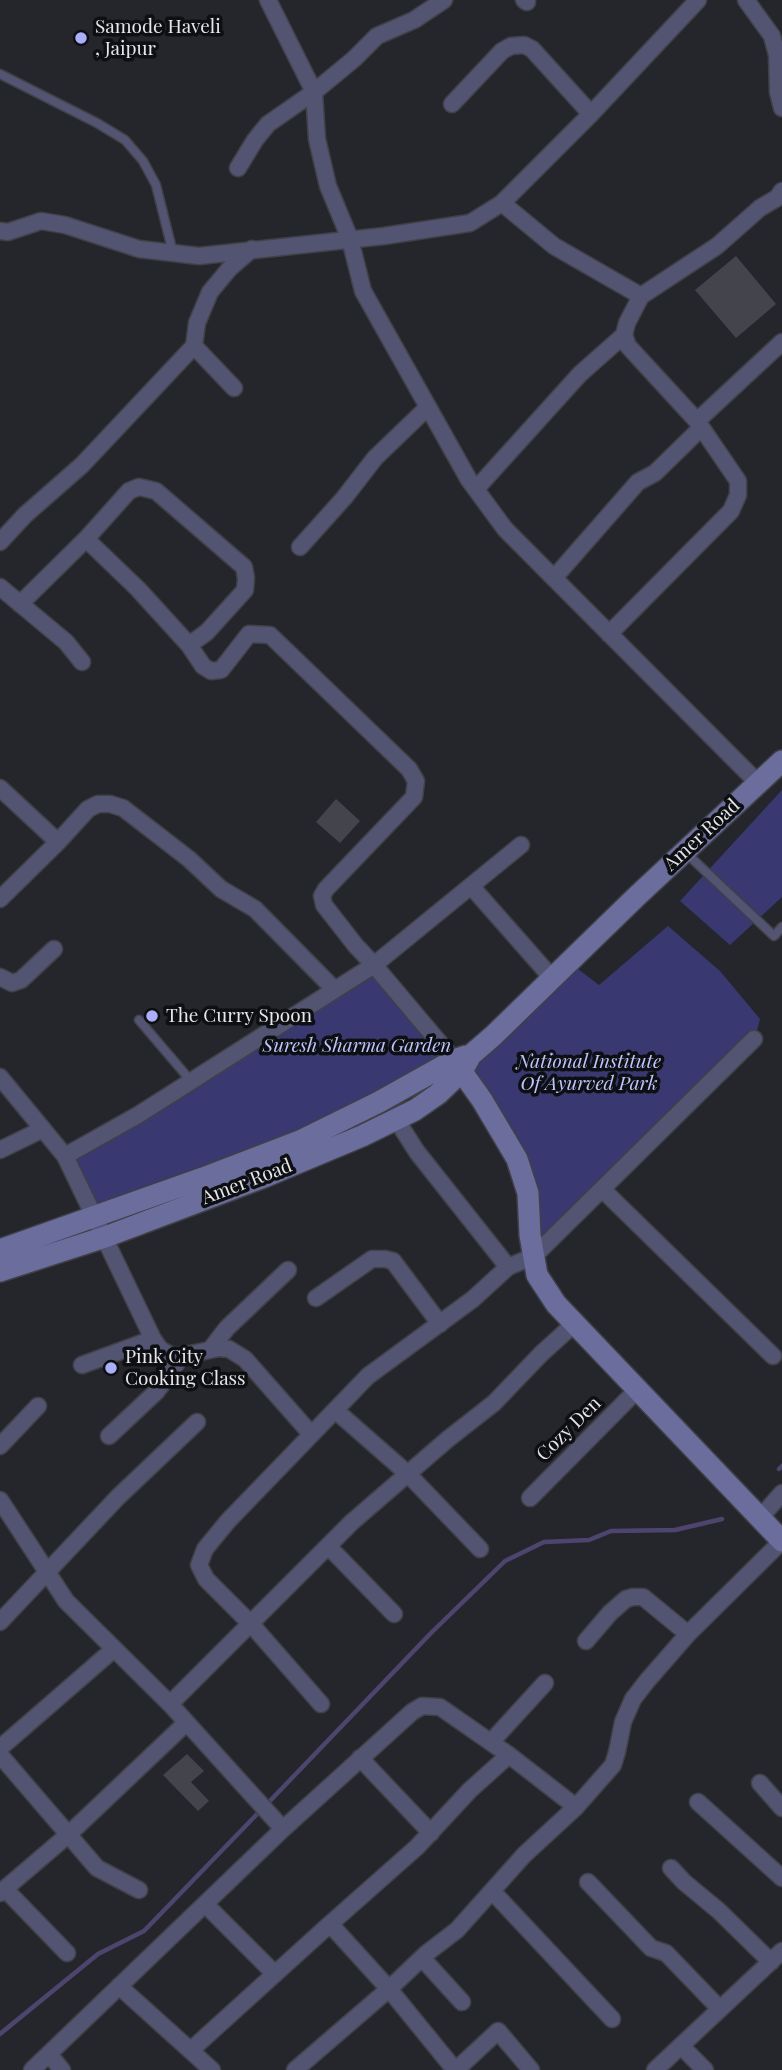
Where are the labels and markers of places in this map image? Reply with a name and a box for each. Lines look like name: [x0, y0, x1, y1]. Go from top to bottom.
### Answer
place label: Samode Haveli , Jaipur: [95, 16, 221, 60]
marker: Samode Haveli , Jaipur: [73, 30, 89, 46]
place label: The Curry Spoon: [166, 1005, 312, 1027]
marker: The Curry Spoon: [144, 1008, 160, 1024]
place label: Pink City Cooking Class: [125, 1346, 246, 1390]
marker: Pink City Cooking Class: [103, 1360, 119, 1376]

